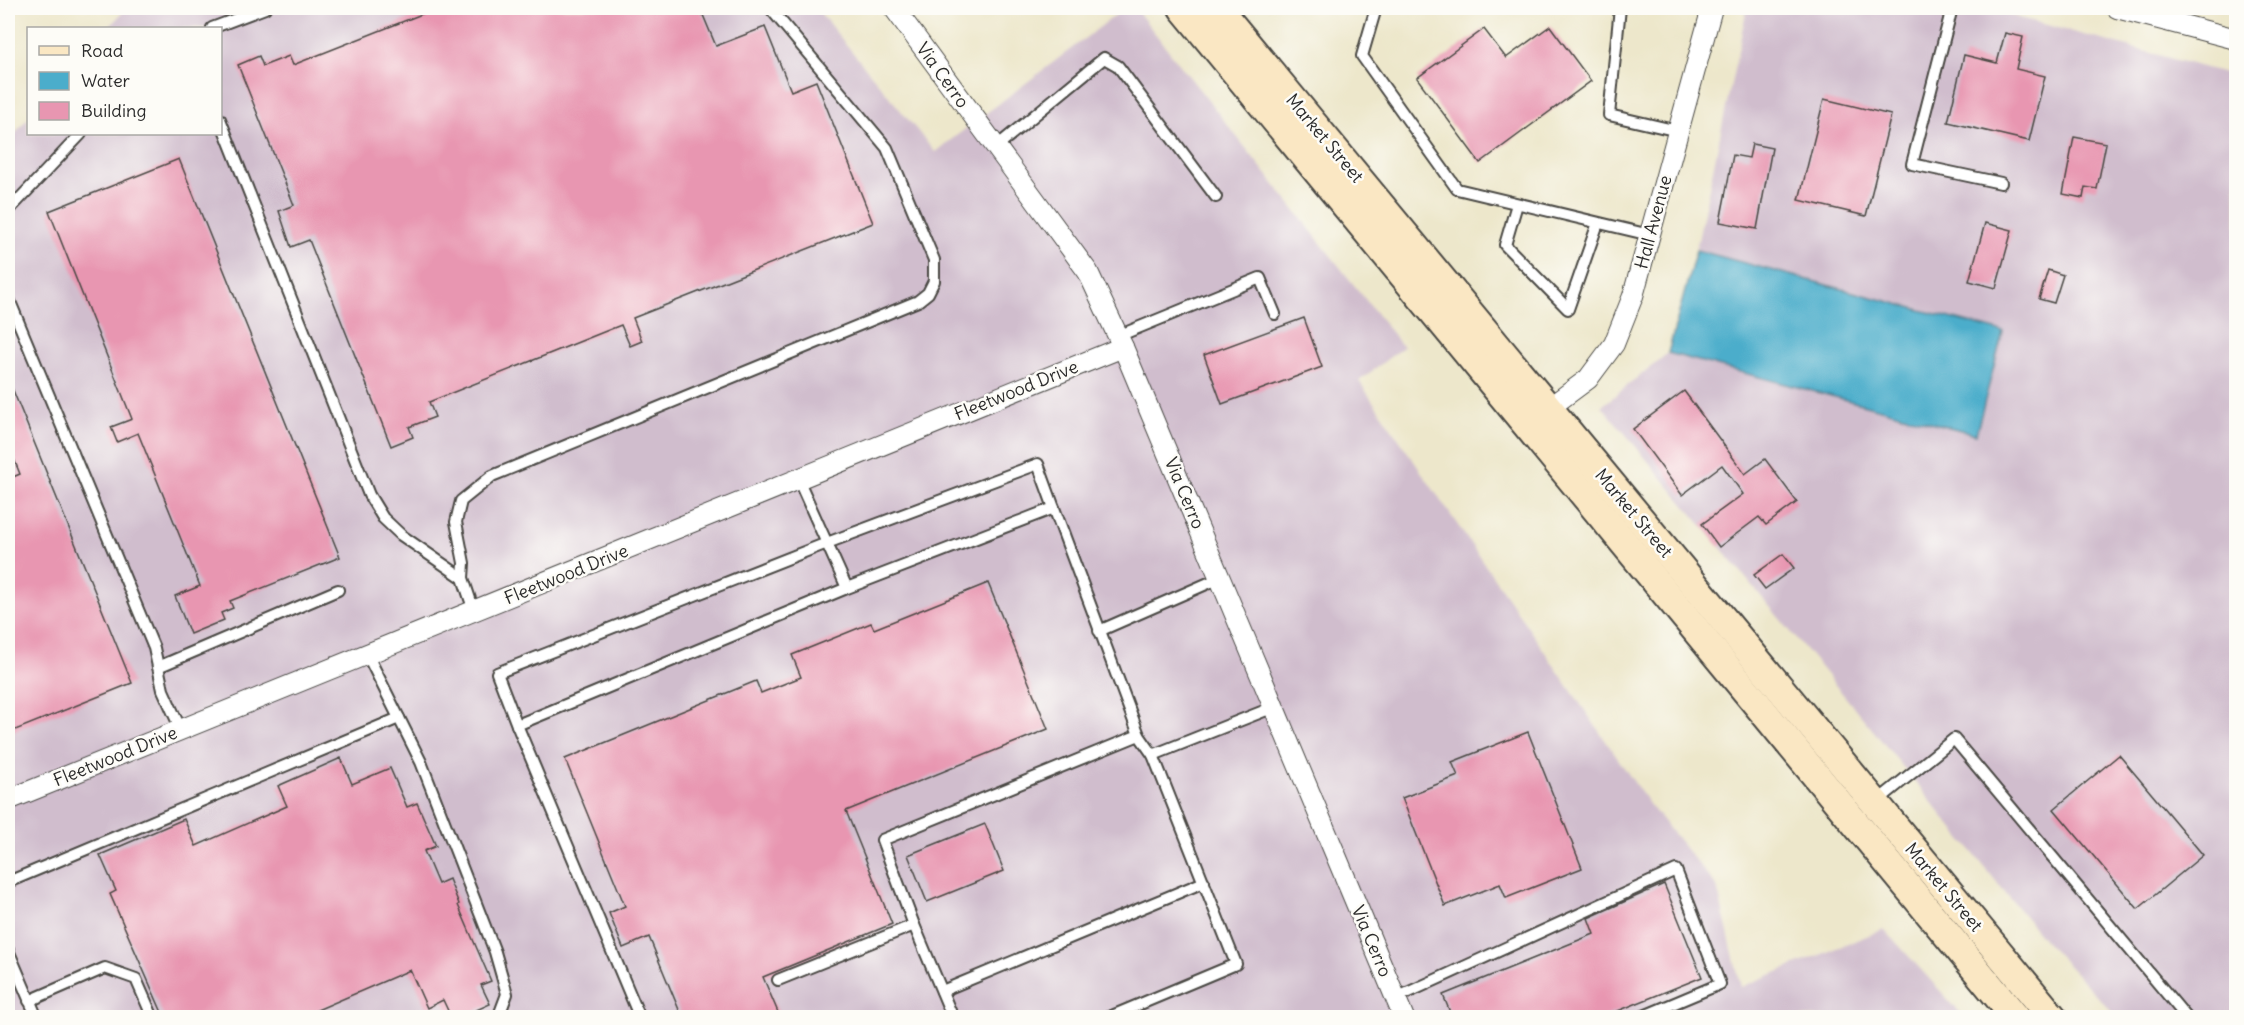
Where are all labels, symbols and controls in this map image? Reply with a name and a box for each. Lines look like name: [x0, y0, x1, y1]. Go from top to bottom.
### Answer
legend: [27, 27, 222, 135]
street label: Via Cerro: [911, 38, 975, 112]
text: Road: [81, 39, 124, 62]
text: Water: [81, 69, 131, 92]
street label: Market Street: [1281, 89, 1369, 187]
text: Building: [81, 99, 146, 122]
street label: Hall Avenue: [1629, 173, 1677, 271]
street label: Fleetwood Drive: [951, 355, 1081, 425]
street label: Via Cerro: [1160, 454, 1210, 532]
street label: Market Street: [1590, 464, 1678, 562]
street label: Fleetwood Drive: [501, 539, 631, 609]
street label: Fleetwood Drive: [50, 721, 180, 791]
street label: Market Street: [1900, 838, 1988, 936]
street label: Via Cerro: [1347, 902, 1397, 980]

